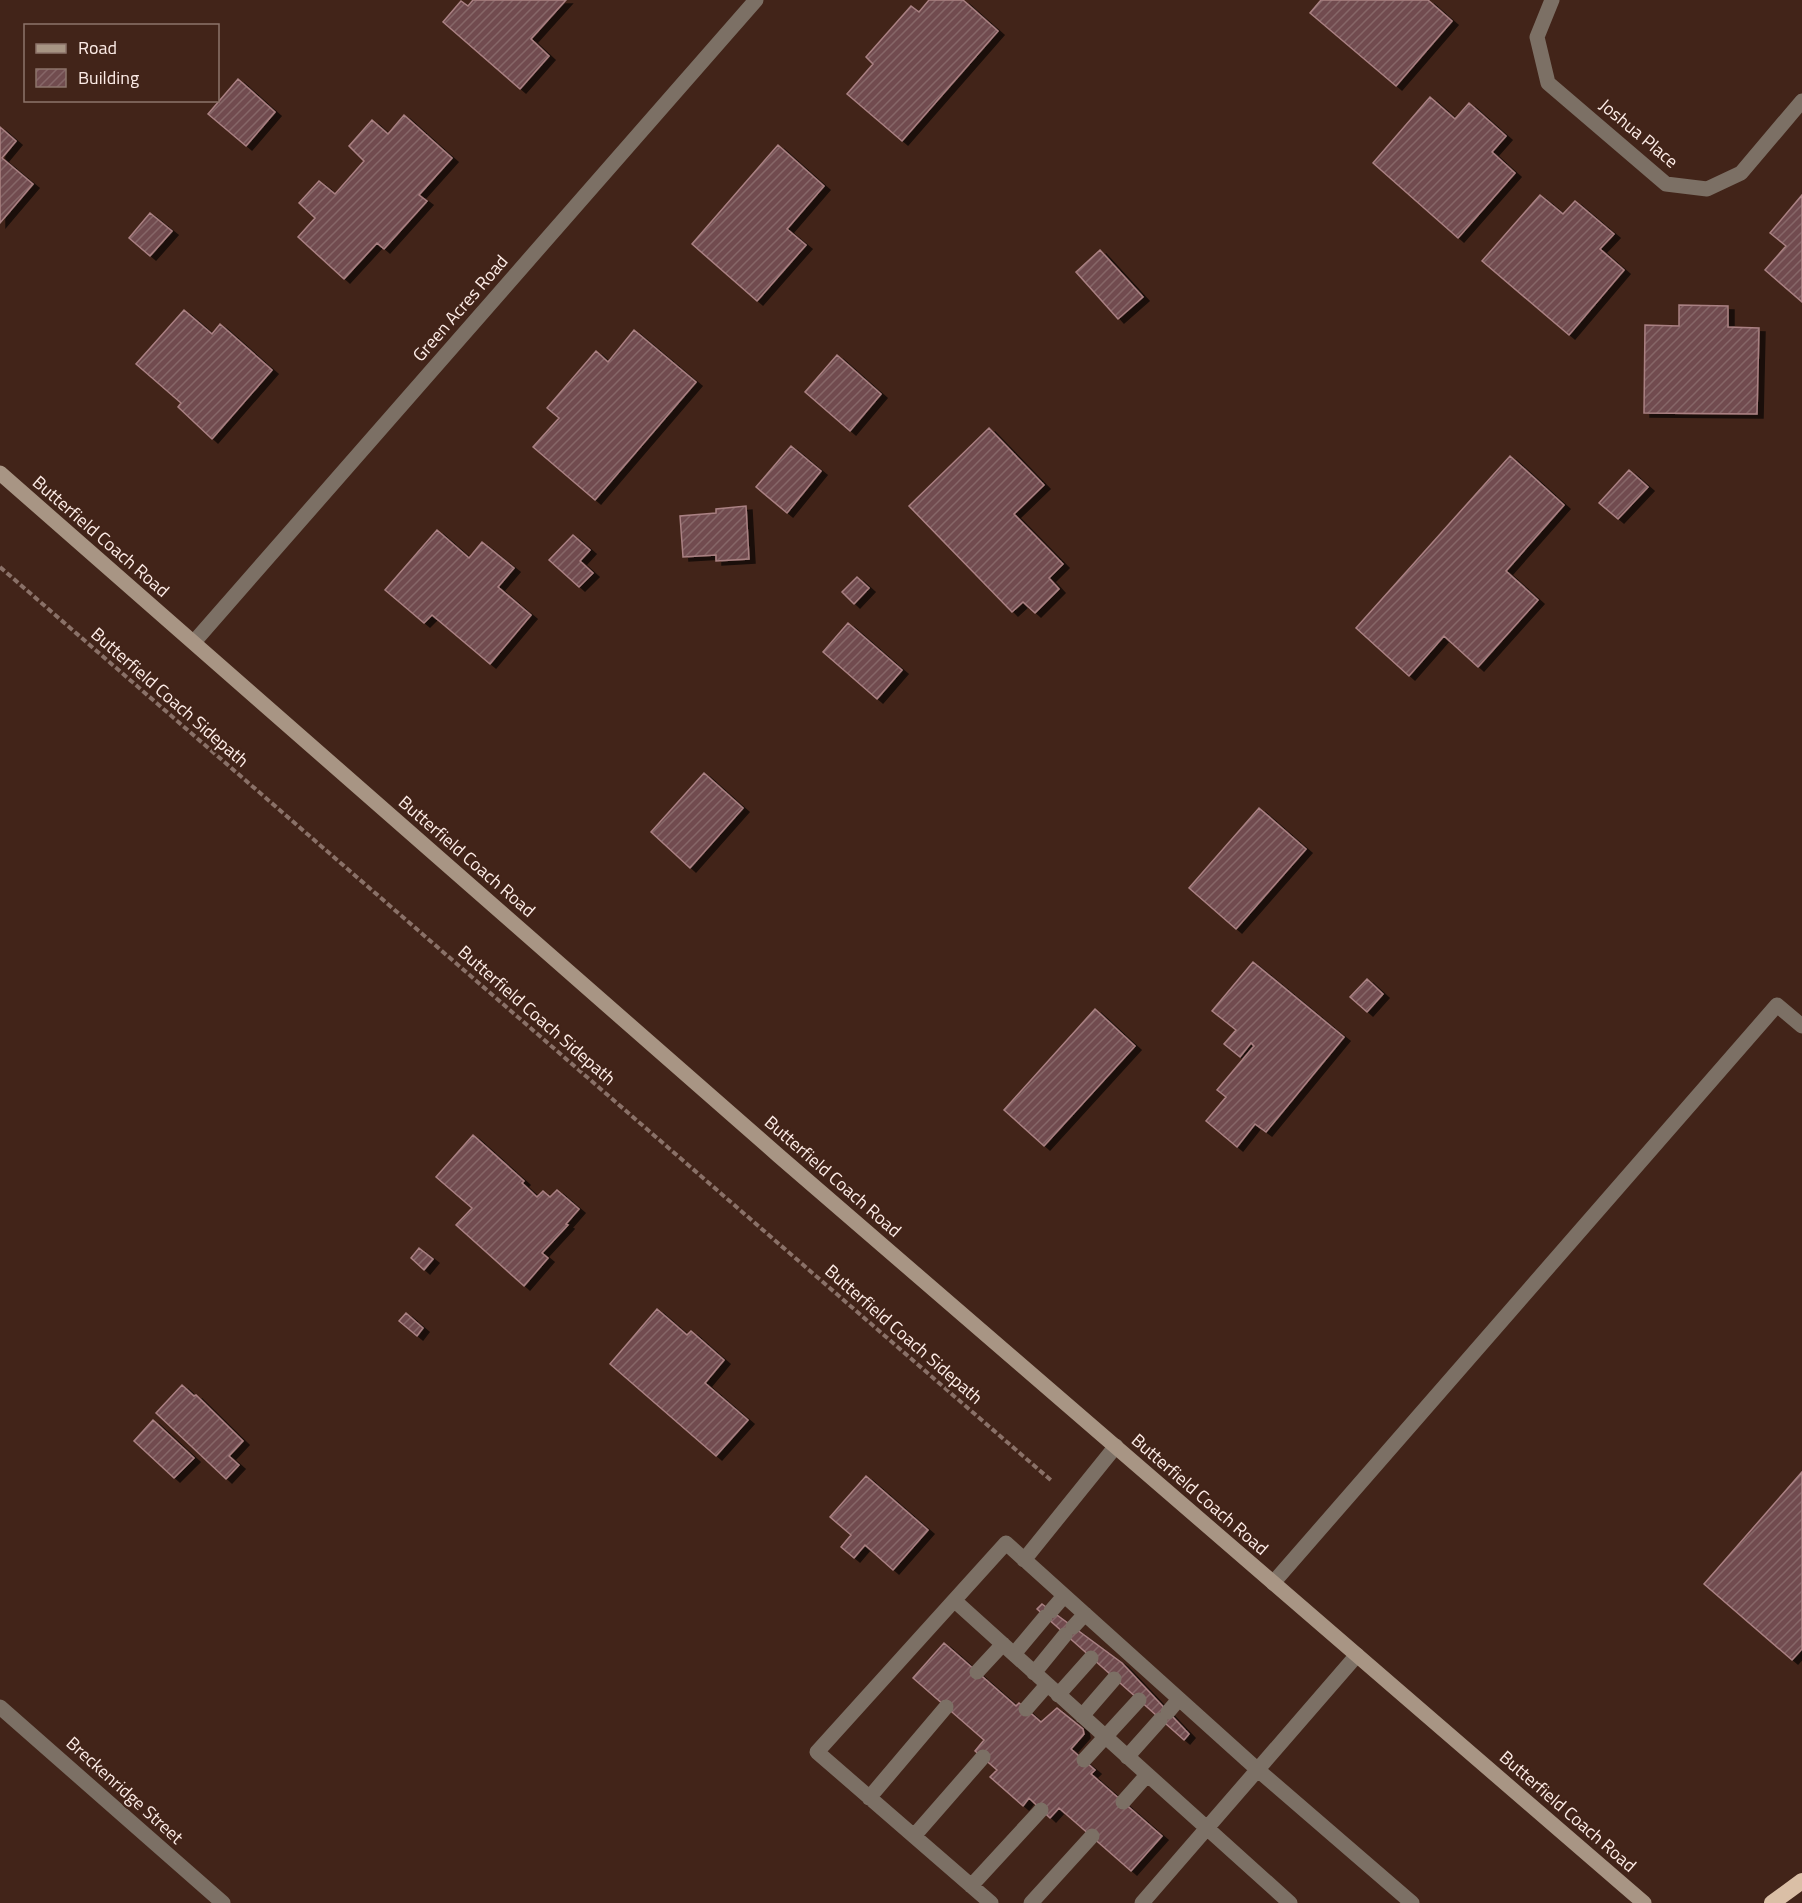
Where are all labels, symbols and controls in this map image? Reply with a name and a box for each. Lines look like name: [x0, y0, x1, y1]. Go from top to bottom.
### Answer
legend: [24, 24, 219, 102]
text: Road: [78, 34, 117, 61]
text: Building: [78, 64, 139, 91]
street label: Joshua Place: [1594, 92, 1684, 174]
street label: Green Acres Road: [406, 249, 514, 367]
street label: Butterfield Coach Road: [27, 469, 175, 603]
street label: Butterfield Coach Sidepath: [85, 621, 255, 773]
street label: Butterfield Coach Road: [393, 789, 541, 923]
street label: Butterfield Coach Sidepath: [452, 939, 622, 1091]
street label: Butterfield Coach Road: [759, 1109, 907, 1243]
street label: Butterfield Coach Sidepath: [819, 1258, 989, 1410]
street label: Butterfield Coach Road: [1126, 1427, 1274, 1561]
street label: Breckenridge Street: [60, 1730, 190, 1851]
street label: Butterfield Coach Road: [1494, 1744, 1642, 1878]

